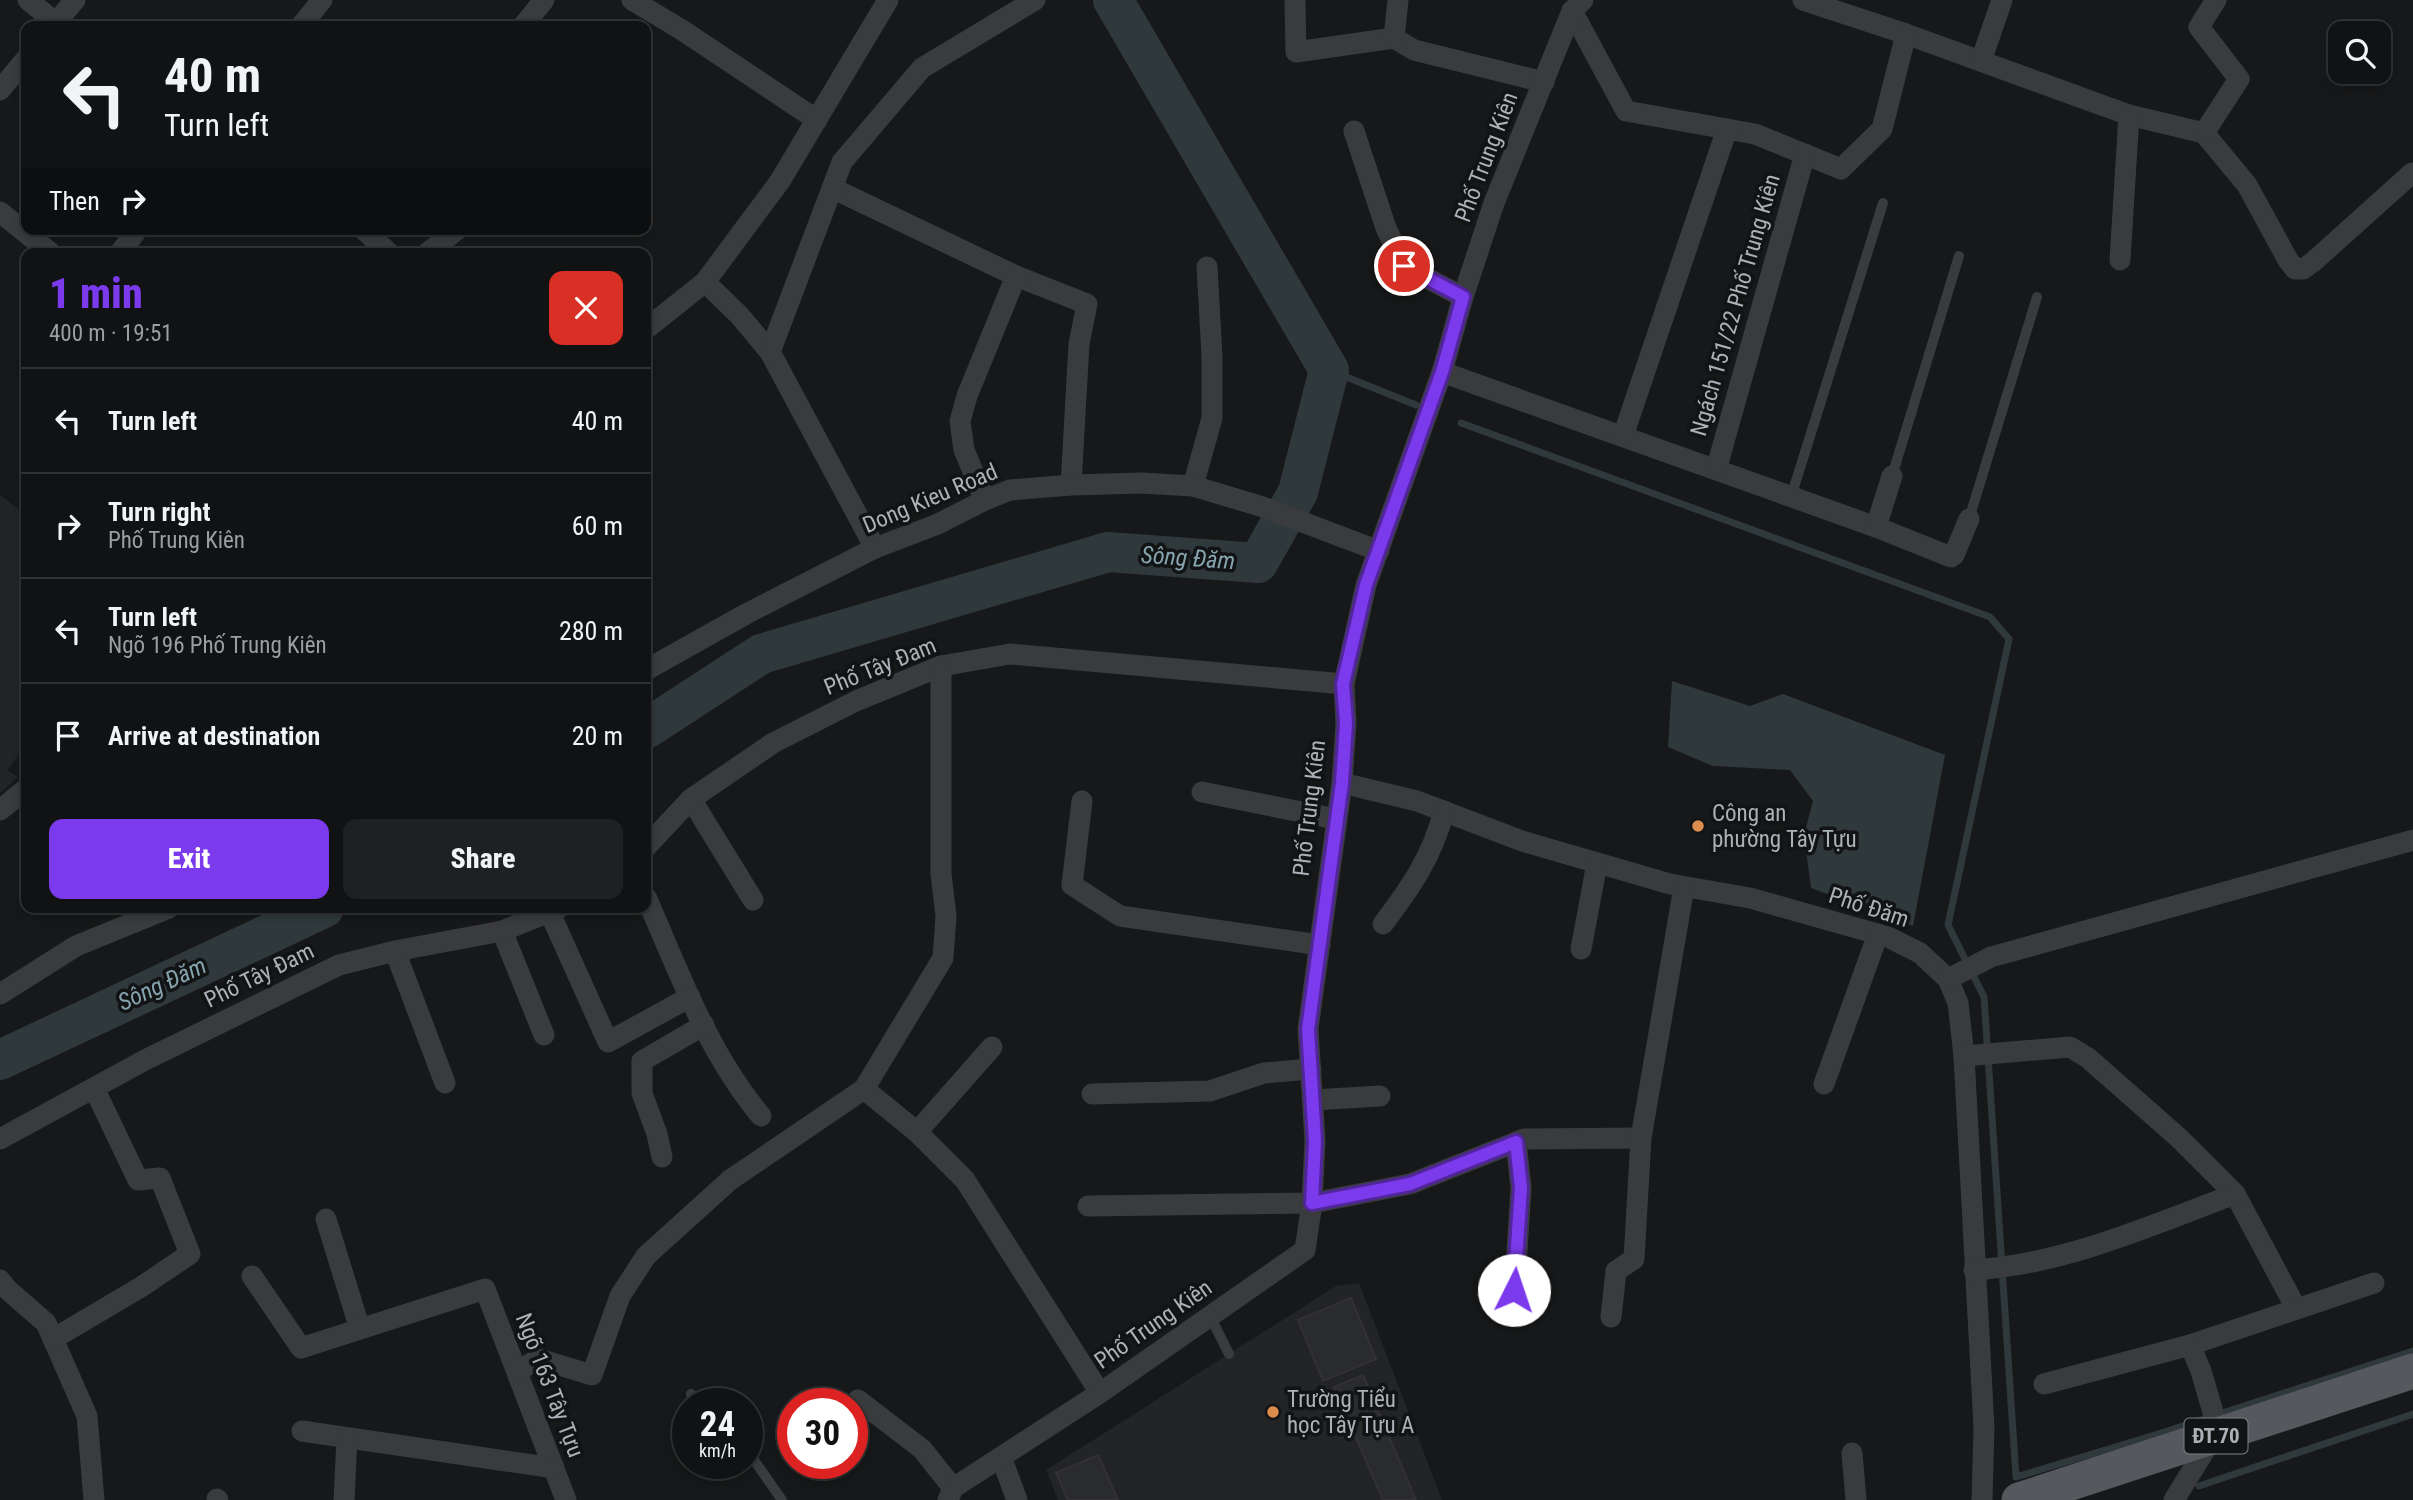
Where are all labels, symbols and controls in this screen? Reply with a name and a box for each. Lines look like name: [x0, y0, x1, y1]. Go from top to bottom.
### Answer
map controls: [2328, 21, 2391, 84]
button: search: [2328, 21, 2391, 84]
text: 40 m: [164, 47, 261, 104]
icon: left: [49, 49, 140, 140]
street label: Phố Trung Kiên: [1449, 88, 1524, 226]
text: Turn left: [164, 106, 269, 144]
street label: Ngách 151/22 Phố Trung Kiên: [1685, 171, 1786, 439]
icon: right: [114, 182, 152, 220]
text: Then: [49, 186, 100, 216]
pin: [1374, 236, 1434, 296]
icon: arrive: [1385, 247, 1423, 285]
text: 1 min: [49, 269, 143, 318]
button: close: [549, 271, 623, 345]
text: 400 m · 19:51: [49, 320, 173, 347]
icon: left: [49, 402, 87, 440]
text: Turn left: [108, 406, 197, 436]
text: 40 m: [572, 406, 623, 436]
street label: Dong Kieu Road: [859, 458, 1002, 539]
text: Turn right: [108, 497, 210, 527]
icon: right: [49, 507, 87, 545]
text: 60 m: [572, 511, 623, 541]
text: Phố Trung Kiên: [108, 527, 245, 554]
water label: Sông Đăm: [1140, 541, 1236, 575]
text: Turn left: [108, 602, 197, 632]
icon: left: [49, 612, 87, 650]
text: 280 m: [559, 616, 623, 646]
text: Ngõ 196 Phố Trung Kiên: [108, 632, 327, 659]
street label: Phố Tây Đam: [820, 632, 940, 701]
icon: arrive: [49, 717, 87, 755]
text: Arrive at destination: [108, 721, 320, 751]
text: 20 m: [572, 721, 623, 751]
street label: Phố Trung Kiên: [1288, 738, 1331, 878]
place label: Công an phường Tây Tựu: [1712, 800, 1857, 853]
marker: Công an phường Tây Tựu: [1690, 818, 1706, 834]
button: Exit: [49, 819, 329, 899]
button: Share: [343, 819, 623, 899]
street label: Phố Đăm: [1825, 882, 1912, 933]
street label: Phố Tây Đam: [200, 937, 318, 1014]
water label: Sông Đăm: [113, 951, 211, 1017]
position arrow: [1477, 1253, 1551, 1327]
street label: Phố Trung Kiên: [1089, 1274, 1217, 1375]
street label: Ngõ 163 Tây Tựu: [510, 1309, 589, 1461]
place label: Trường Tiểu học Tây Tựu A: [1287, 1386, 1414, 1439]
speed limit sign: 30: [777, 1388, 868, 1479]
text: 24: [700, 1404, 735, 1445]
marker: Trường Tiểu học Tây Tựu A: [1265, 1404, 1281, 1420]
road number: ĐT.70: [2184, 1418, 2248, 1454]
text: km/h: [699, 1440, 736, 1461]

